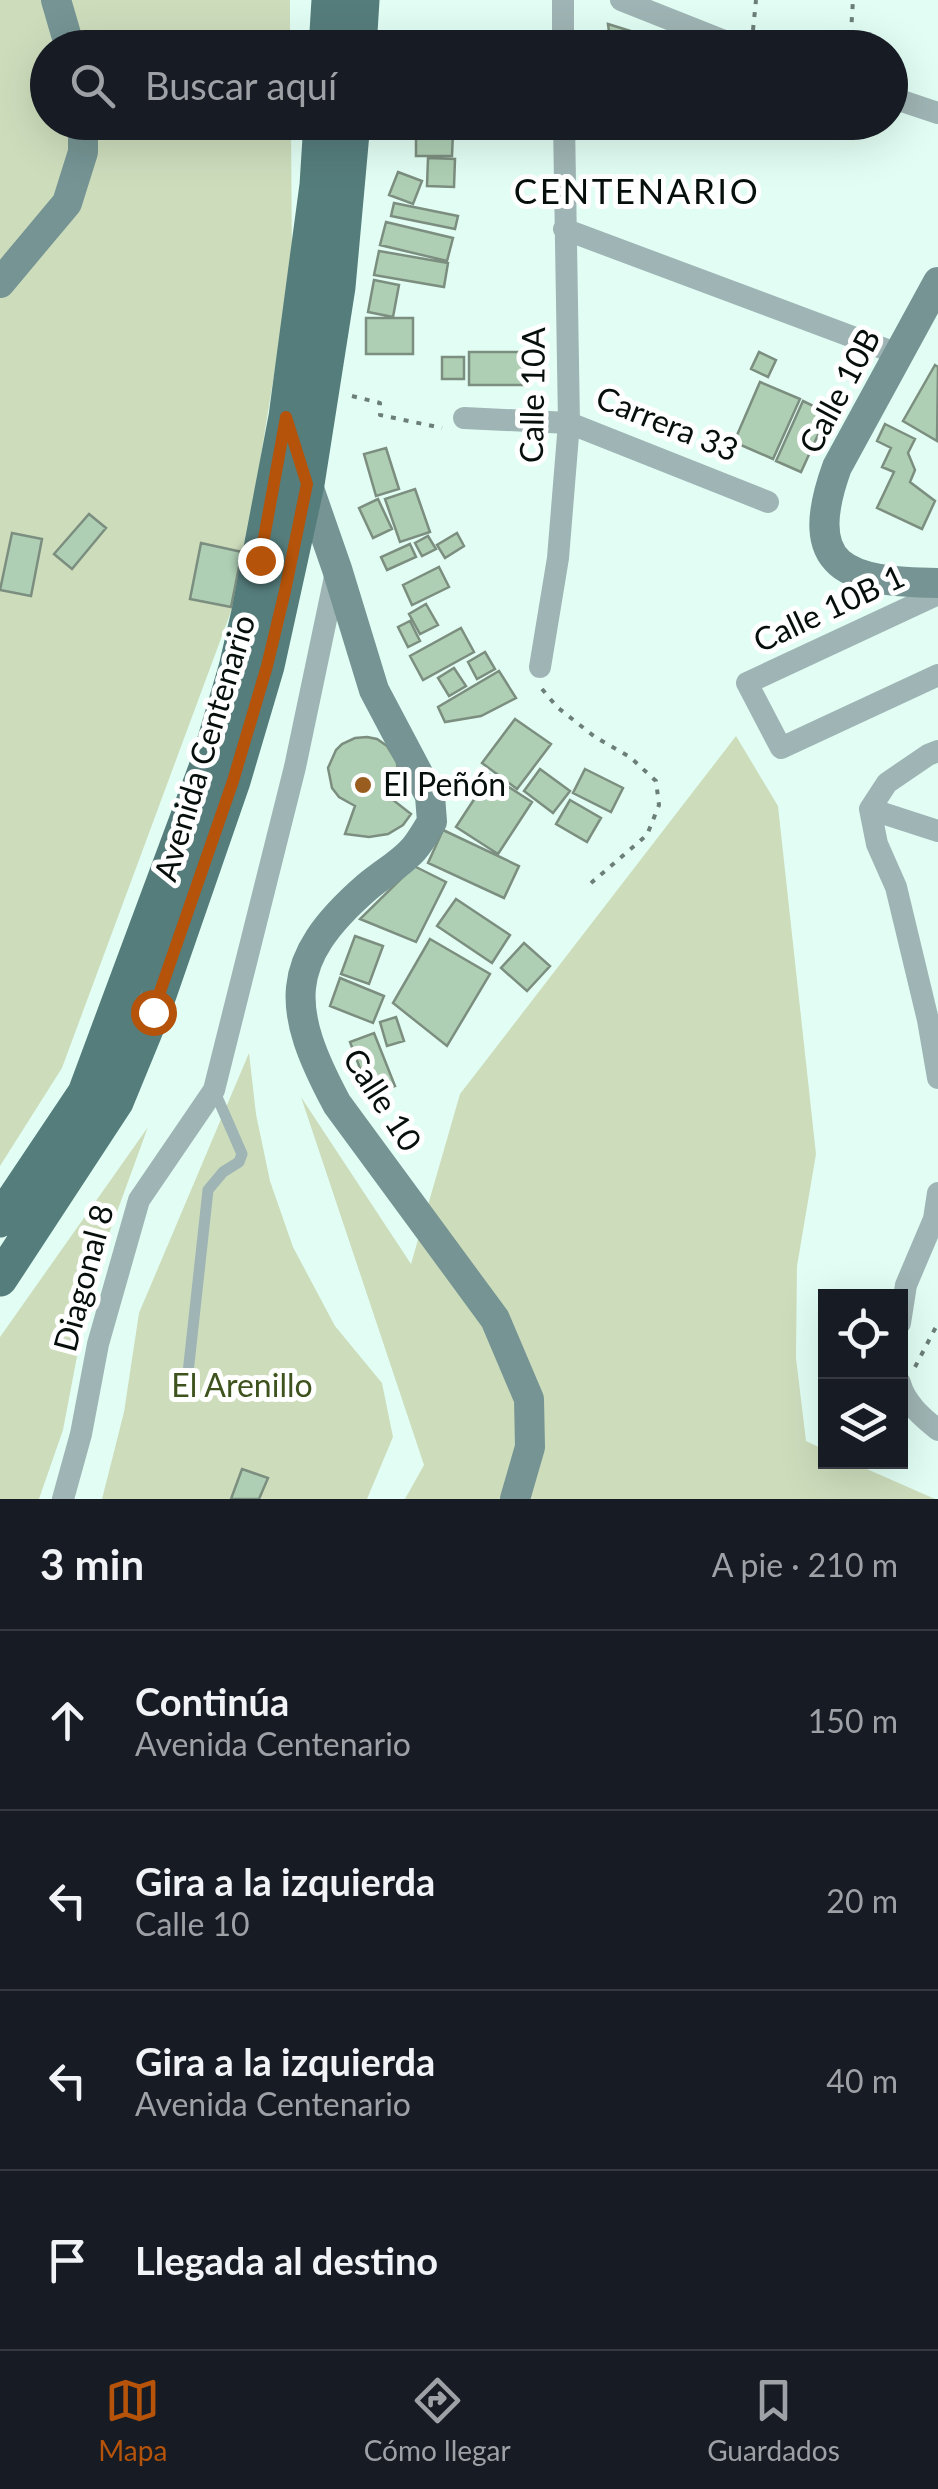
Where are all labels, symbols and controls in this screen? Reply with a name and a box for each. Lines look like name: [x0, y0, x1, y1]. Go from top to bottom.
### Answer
search box: [30, 30, 908, 140]
icon: search: [65, 58, 120, 113]
text: Buscar aquí: [145, 62, 337, 108]
district label: CENTENARIO: [514, 169, 760, 211]
street label: Calle 10B: [790, 321, 888, 459]
street label: Calle 10A: [511, 326, 552, 463]
street label: Carrera 33: [591, 377, 744, 469]
route end: [238, 538, 284, 584]
street label: Calle 10B 1: [747, 556, 910, 660]
street label: Avenida Centenario: [145, 610, 263, 885]
place label: El Peñón: [383, 764, 506, 803]
marker: El Peñón: [352, 774, 374, 796]
route start: [131, 990, 177, 1036]
street label: Calle 10: [336, 1041, 431, 1158]
street label: Diagonal 8: [44, 1200, 121, 1355]
map controls: [818, 1289, 908, 1469]
button: locate: [818, 1289, 908, 1379]
park label: El Arenillo: [171, 1365, 313, 1404]
button: layers: [818, 1379, 908, 1469]
text: 3 min: [40, 1539, 144, 1589]
text: A pie · 210 m: [712, 1545, 898, 1584]
text: Continúa: [135, 1678, 289, 1724]
icon: ahead: [40, 1693, 95, 1748]
text: 150 m: [808, 1701, 898, 1740]
text: Avenida Centenario: [135, 1724, 411, 1763]
text: Gira a la izquierda: [135, 1858, 435, 1904]
icon: left: [40, 1873, 95, 1928]
text: 20 m: [826, 1881, 898, 1920]
text: Calle 10: [135, 1904, 250, 1943]
text: Gira a la izquierda: [135, 2038, 435, 2084]
icon: left: [40, 2053, 95, 2108]
text: 40 m: [826, 2061, 898, 2100]
text: Avenida Centenario: [135, 2084, 411, 2123]
icon: arrive: [40, 2233, 95, 2288]
text: Llegada al destino: [135, 2237, 438, 2283]
tab: Mapa: [98, 2373, 167, 2467]
tab: Cómo llegar: [364, 2373, 511, 2467]
tab: Guardados: [707, 2373, 840, 2467]

